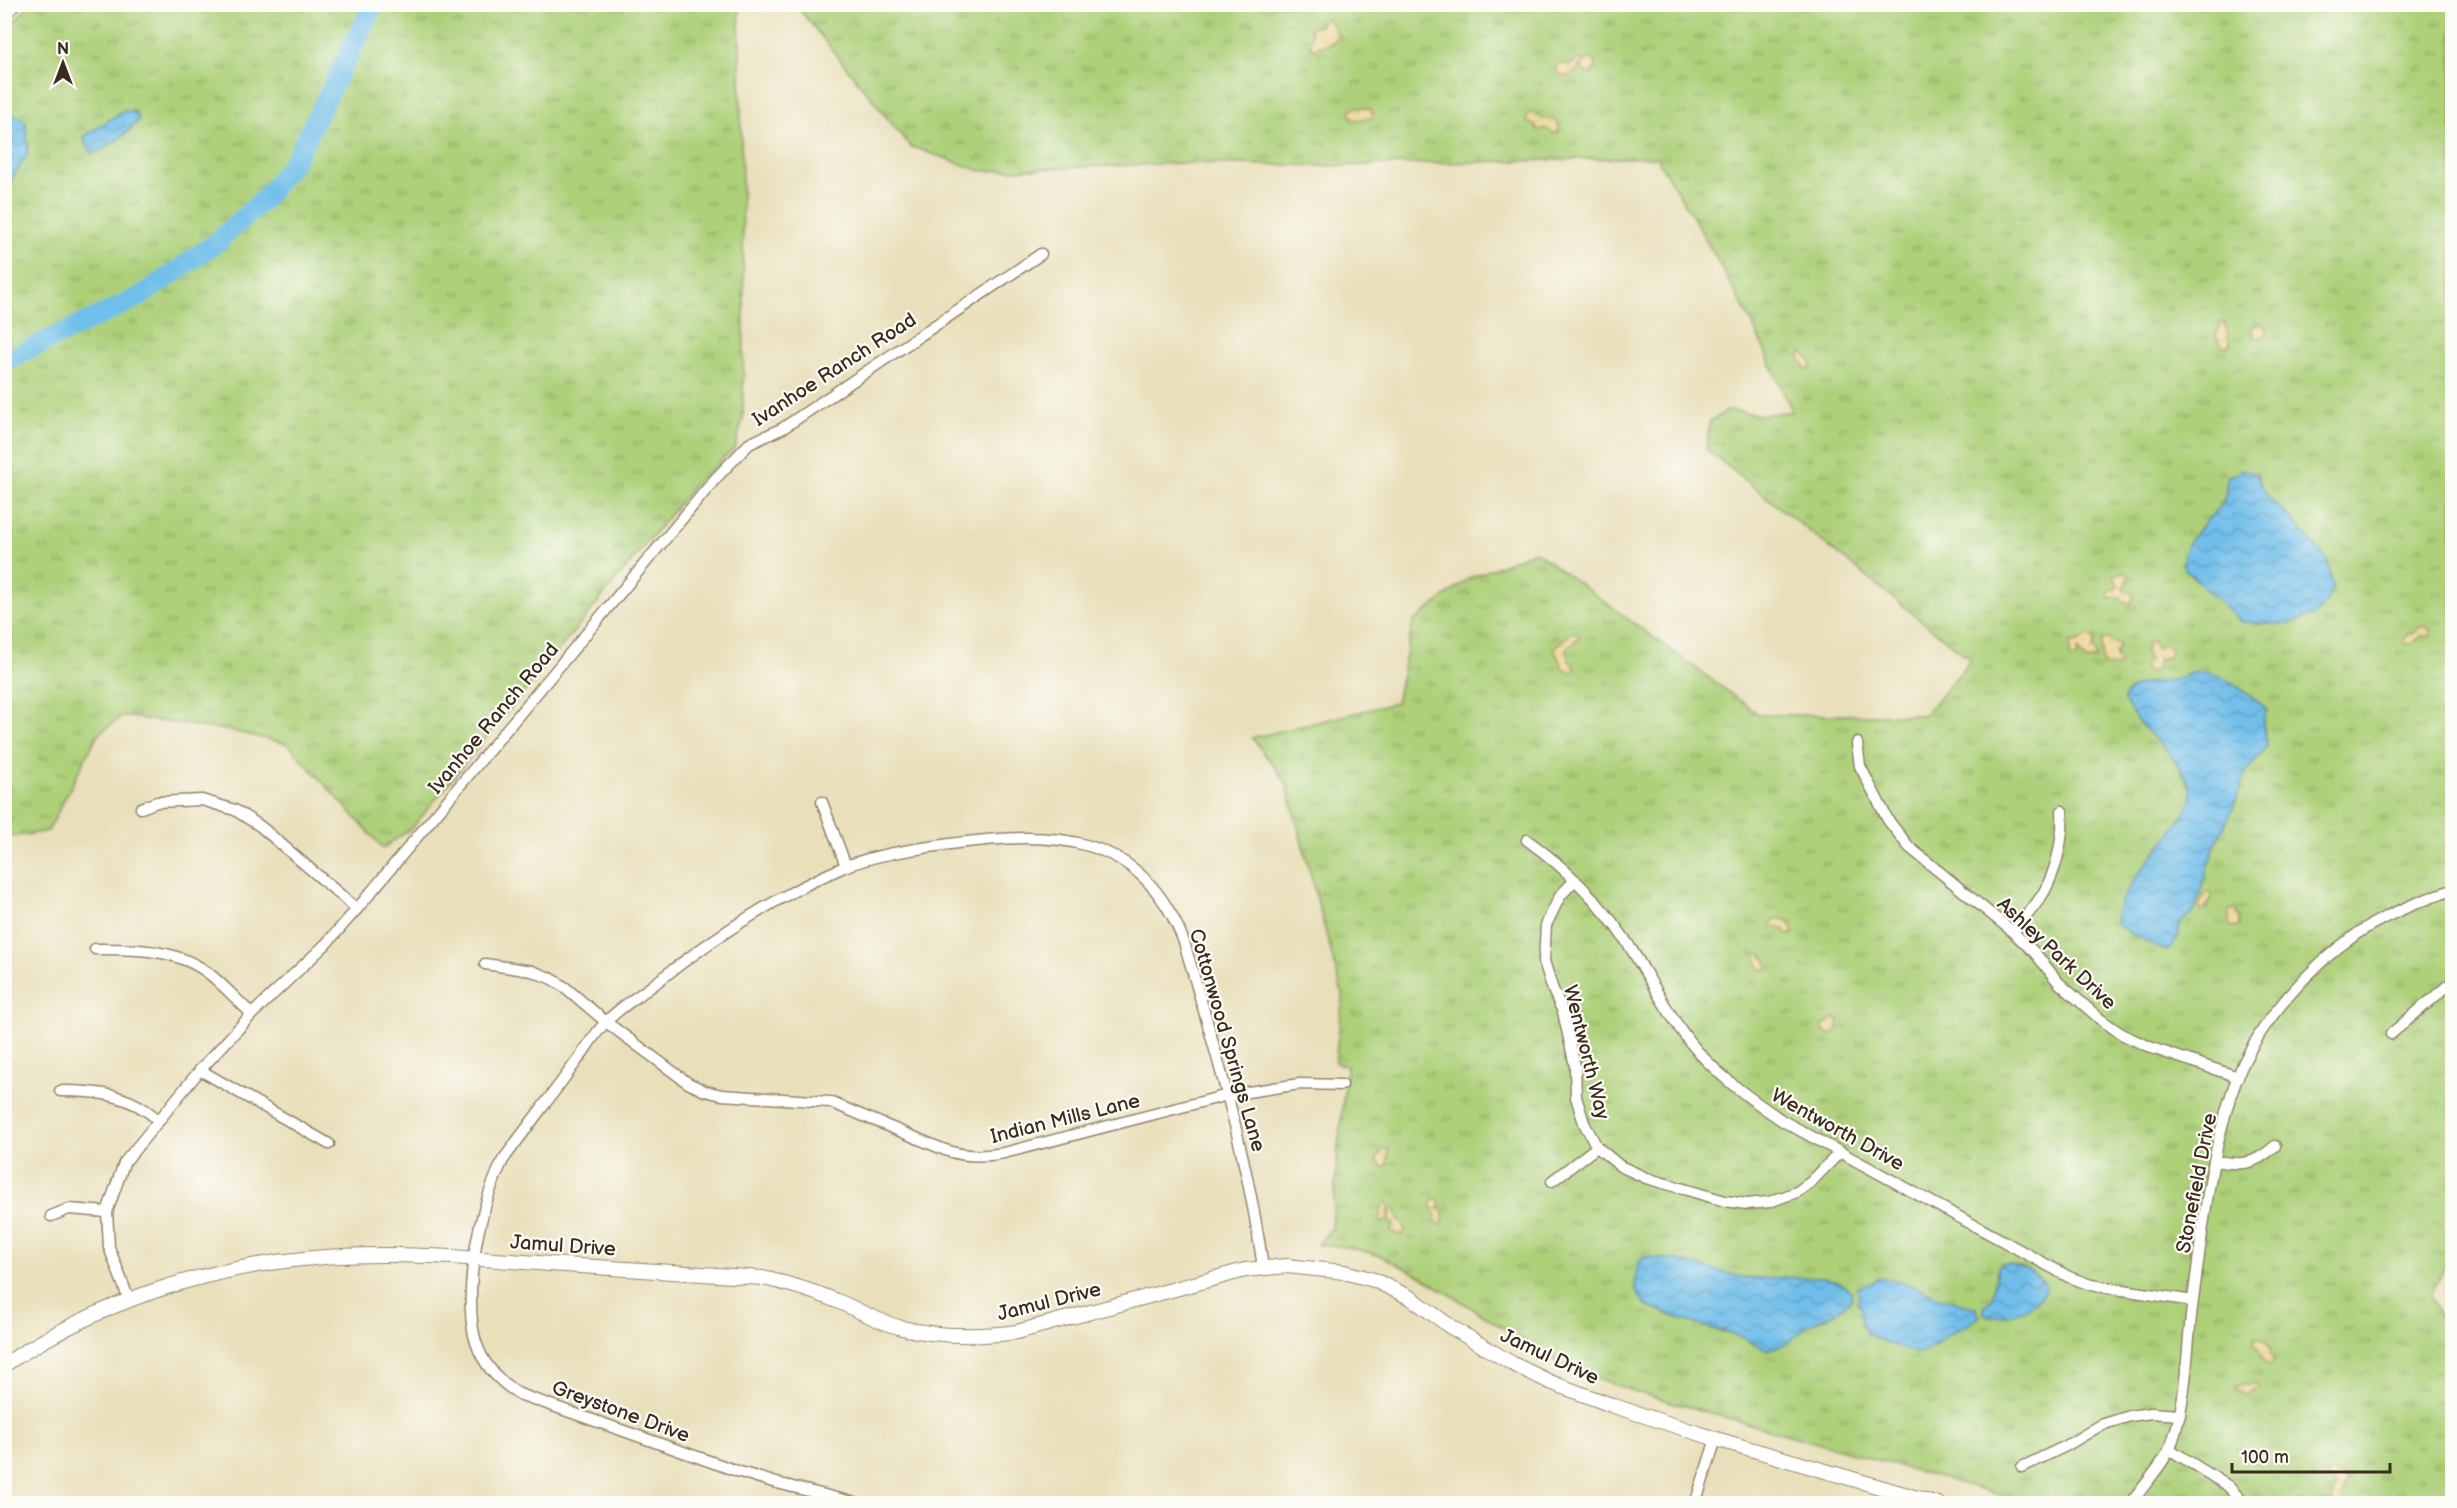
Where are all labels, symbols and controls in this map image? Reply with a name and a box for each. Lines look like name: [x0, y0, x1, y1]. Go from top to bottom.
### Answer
north arrow: [33, 33, 93, 93]
text: N: [57, 40, 69, 59]
street label: Ivanhoe Ranch Road: [748, 308, 921, 432]
street label: Ivanhoe Ranch Road: [423, 638, 564, 799]
street label: Ashley Park Drive: [1992, 892, 2121, 1015]
street label: Cottonwood Springs Lane: [1184, 926, 1270, 1155]
street label: Wentworth Way: [1558, 983, 1614, 1122]
street label: Wentworth Drive: [1767, 1083, 1908, 1176]
street label: Indian Mills Lane: [988, 1089, 1143, 1149]
street label: Stonefield Drive: [2172, 1111, 2222, 1255]
street label: Jamul Drive: [509, 1230, 617, 1262]
street label: Jamul Drive: [995, 1277, 1104, 1326]
street label: Jamul Drive: [1497, 1324, 1603, 1390]
street label: Greystone Drive: [549, 1376, 693, 1448]
scale bar: [2232, 1436, 2390, 1474]
text: 100 m: [2241, 1447, 2289, 1468]

